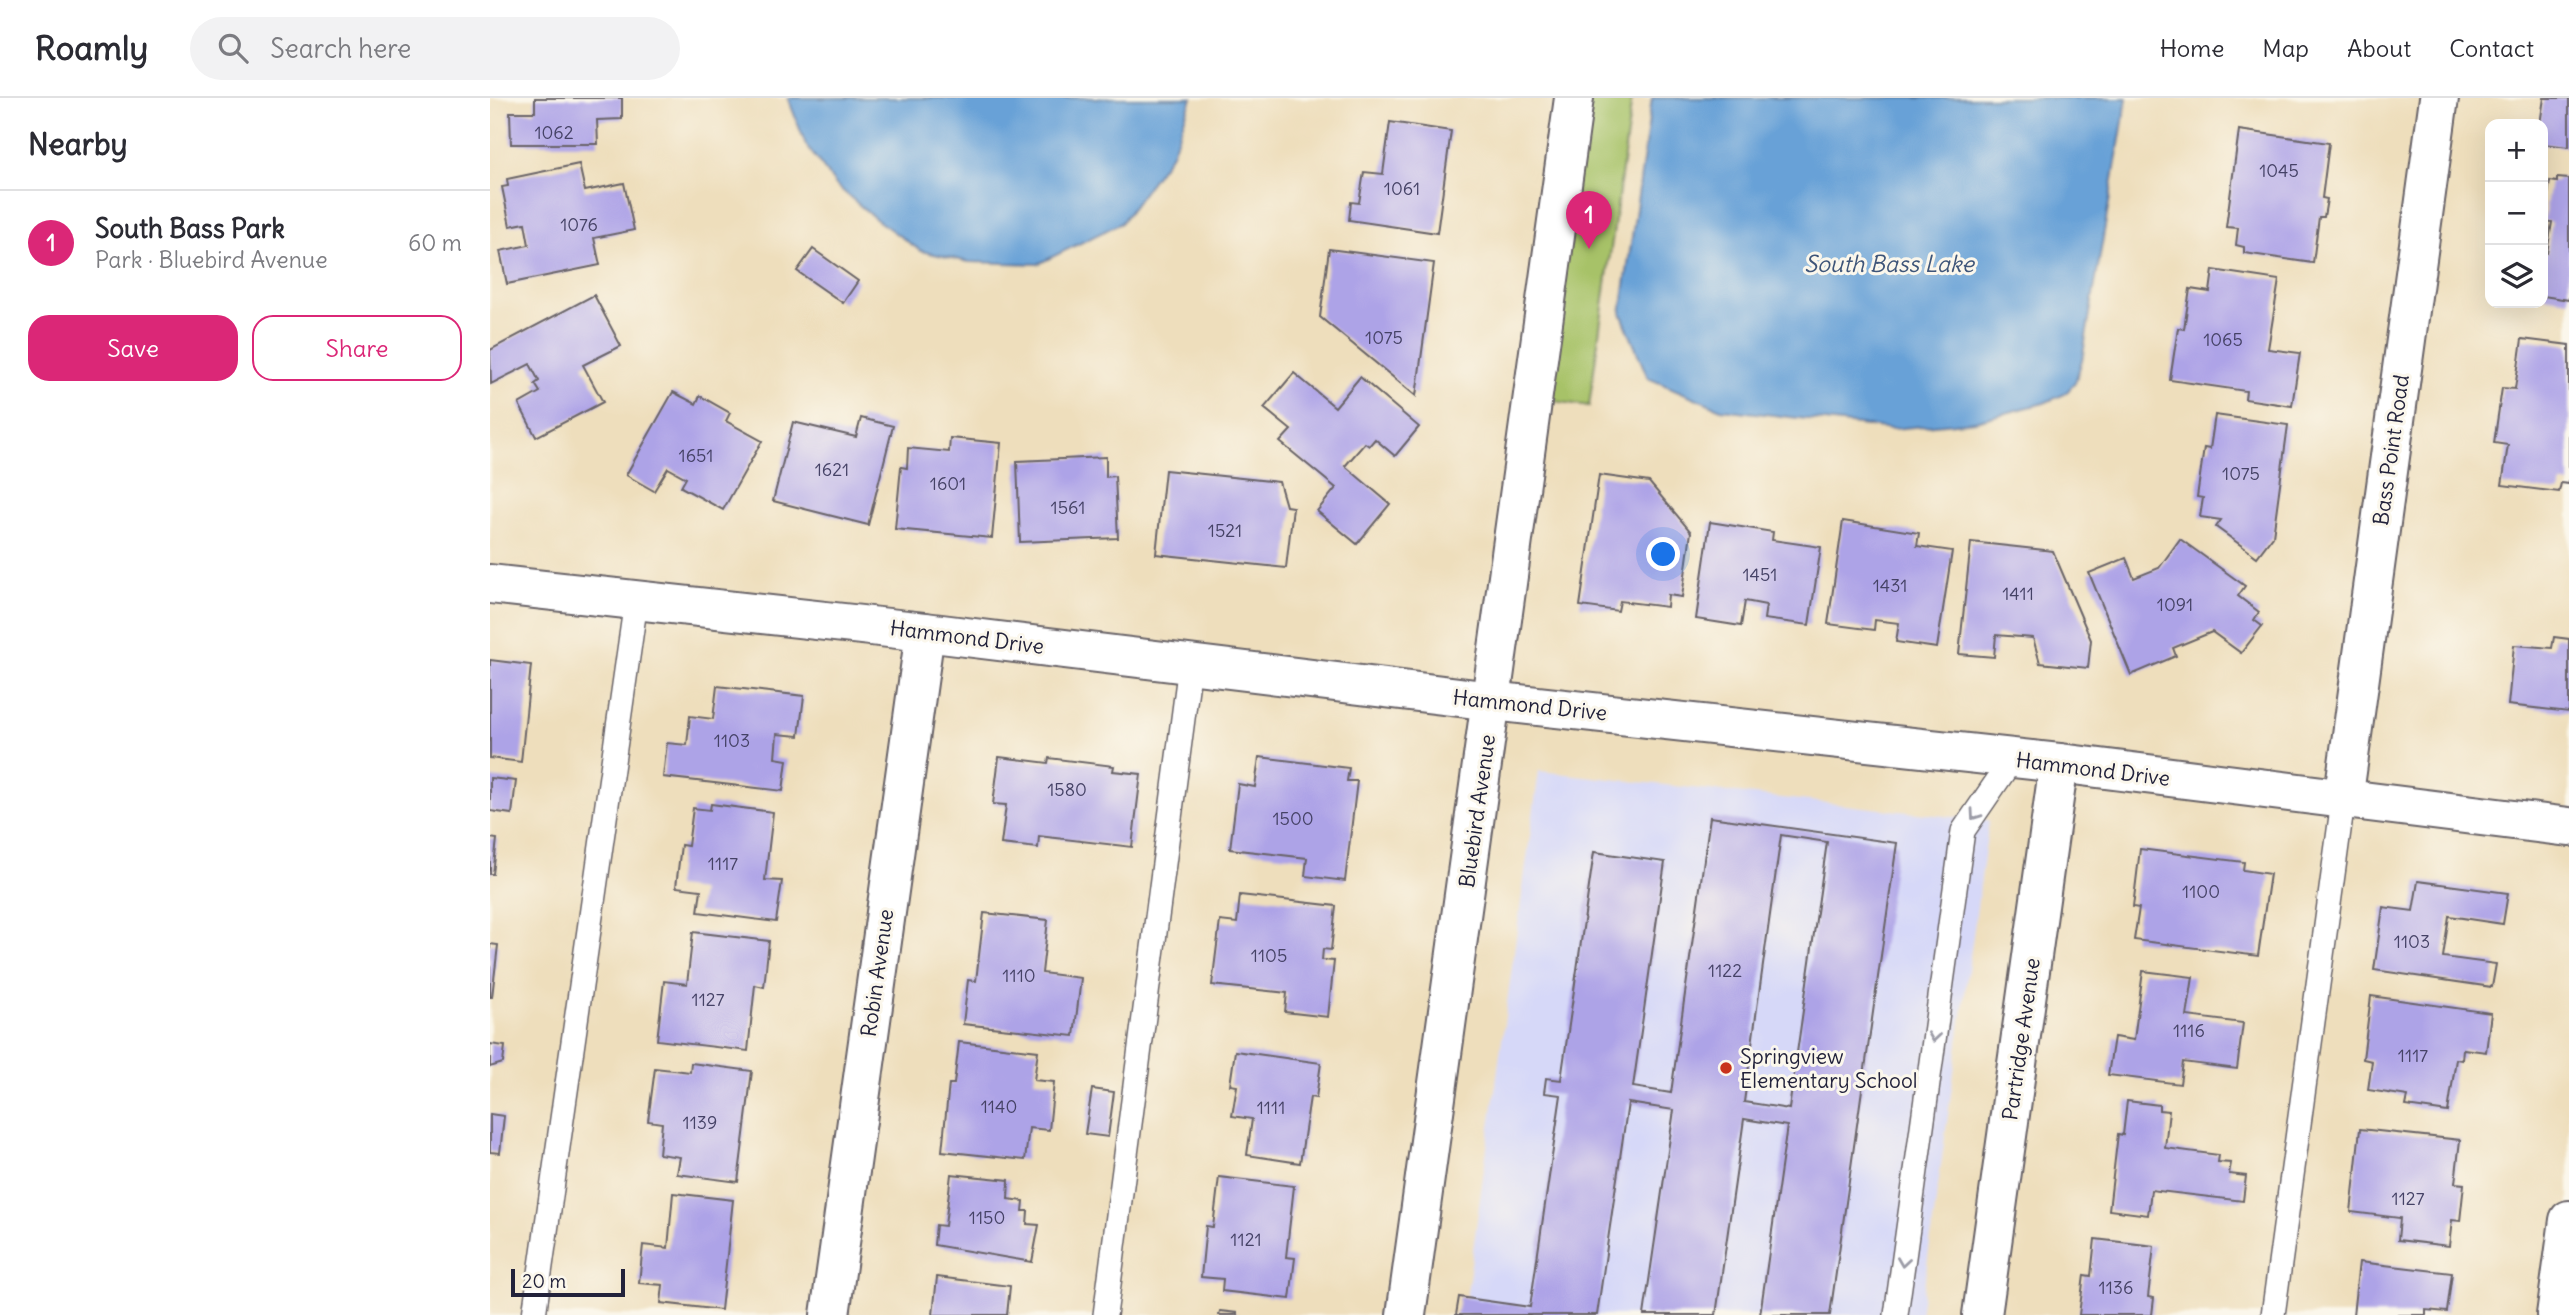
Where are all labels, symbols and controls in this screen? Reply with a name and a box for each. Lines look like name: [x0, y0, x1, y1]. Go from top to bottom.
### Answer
search box: [190, 17, 680, 80]
text: Roamly: [35, 27, 148, 69]
icon: search: [214, 29, 252, 67]
text: Search here: [270, 32, 411, 65]
text: Home: [2160, 33, 2224, 63]
text: Map: [2262, 33, 2309, 63]
text: About: [2347, 33, 2411, 63]
text: Contact: [2449, 33, 2534, 63]
map controls: [2485, 119, 2548, 308]
button: +: [2485, 119, 2548, 182]
house number: 1062: [534, 121, 574, 144]
text: Nearby: [28, 125, 128, 163]
house number: 1045: [2259, 159, 2299, 182]
house number: 1061: [1384, 177, 1420, 200]
button: −: [2485, 182, 2548, 245]
pin: 1: [1566, 191, 1612, 249]
text: South Bass Park: [95, 212, 285, 245]
house number: 1076: [560, 213, 598, 236]
text: 1: [46, 228, 56, 257]
text: 60 m: [408, 228, 462, 257]
text: Park · Bluebird Avenue: [95, 245, 328, 274]
button: layers: [2485, 245, 2548, 308]
water label: South Bass Lake: [1804, 249, 1975, 278]
button: Save: [28, 315, 238, 381]
button: Share: [252, 315, 462, 381]
house number: 1075: [1365, 326, 1403, 349]
house number: 1065: [2203, 328, 2243, 351]
street label: Bass Point Road: [2367, 373, 2415, 527]
house number: 1651: [678, 444, 714, 467]
house number: 1621: [815, 458, 849, 481]
house number: 1075: [2222, 462, 2260, 485]
house number: 1601: [930, 472, 966, 495]
house number: 1561: [1050, 496, 1086, 519]
house number: 1521: [1208, 519, 1242, 542]
your location: [1646, 537, 1680, 571]
house number: 1451: [1742, 563, 1778, 586]
house number: 1431: [1873, 574, 1907, 597]
house number: 1411: [2002, 582, 2034, 605]
house number: 1091: [2157, 593, 2193, 616]
street label: Hammond Drive: [888, 614, 1046, 660]
street label: Hammond Drive: [1452, 683, 1608, 727]
house number: 1103: [714, 729, 750, 752]
street label: Bluebird Avenue: [1453, 733, 1501, 889]
street label: Hammond Drive: [2014, 746, 2172, 792]
house number: 1580: [1047, 778, 1087, 801]
house number: 1500: [1272, 807, 1314, 830]
one-way arrow: [1971, 807, 1983, 820]
house number: 1117: [708, 852, 738, 875]
house number: 1100: [2182, 880, 2220, 903]
street label: Robin Avenue: [855, 907, 899, 1039]
house number: 1103: [2394, 930, 2430, 953]
house number: 1105: [1251, 944, 1287, 967]
street label: Partridge Avenue: [1996, 956, 2046, 1122]
house number: 1122: [1708, 959, 1742, 982]
house number: 1110: [1002, 964, 1036, 987]
house number: 1127: [692, 988, 725, 1011]
house number: 1116: [2173, 1019, 2205, 1042]
one-way arrow: [1927, 1031, 1942, 1042]
place label: Springview Elementary School: [1740, 1043, 1917, 1094]
house number: 1117: [2398, 1044, 2428, 1067]
marker: Springview Elementary School: [1718, 1060, 1734, 1076]
house number: 1140: [981, 1095, 1017, 1118]
house number: 1111: [1257, 1096, 1285, 1119]
house number: 1139: [683, 1111, 717, 1134]
house number: 1127: [2392, 1187, 2425, 1210]
house number: 1150: [969, 1206, 1005, 1229]
house number: 1121: [1230, 1228, 1262, 1251]
one-way arrow: [1896, 1256, 1911, 1268]
scale bar: [511, 1266, 625, 1298]
text: 20 m: [522, 1269, 566, 1293]
house number: 1136: [2099, 1276, 2133, 1299]

